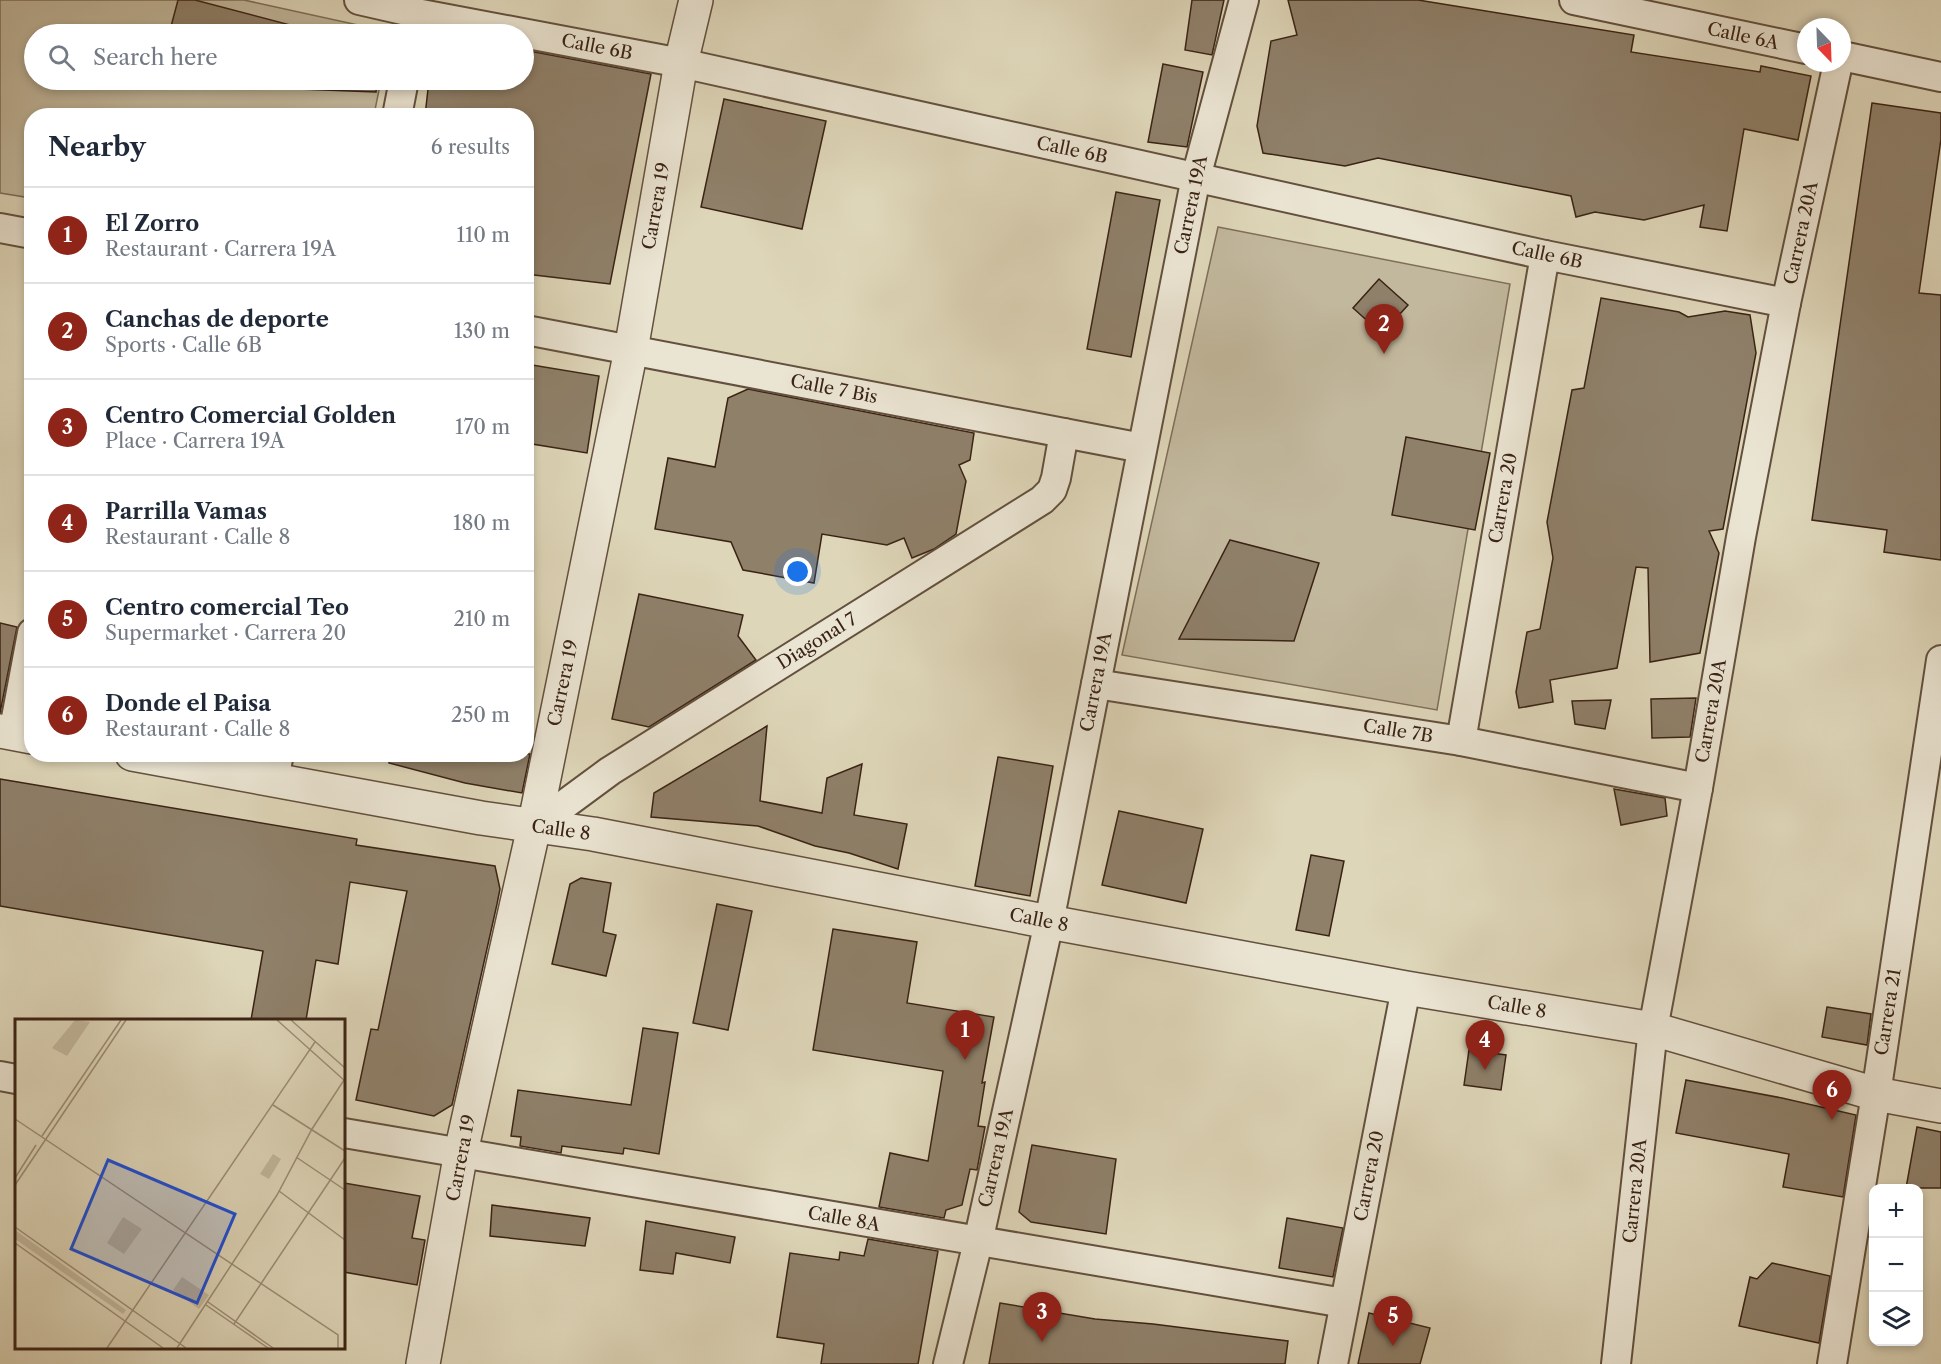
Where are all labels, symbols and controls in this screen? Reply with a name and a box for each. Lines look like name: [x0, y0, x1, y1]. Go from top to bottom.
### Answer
street label: Calle 6A: [1705, 18, 1782, 54]
north arrow: [1797, 18, 1851, 72]
search box: [24, 24, 534, 90]
street label: Calle 6B: [560, 29, 634, 65]
icon: search: [45, 41, 78, 74]
text: Search here: [93, 44, 218, 71]
text: Nearby: [48, 131, 146, 163]
street label: Calle 6B: [1034, 132, 1110, 168]
text: 6 results: [431, 135, 510, 159]
street label: Carrera 19A: [1170, 153, 1212, 257]
street label: Carrera 19: [638, 161, 674, 251]
street label: Carrera 20A: [1779, 179, 1823, 287]
text: El Zorro: [105, 210, 199, 237]
text: 1: [63, 223, 72, 247]
text: 110 m: [457, 223, 510, 247]
text: Restaurant · Carrera 19A: [105, 237, 336, 261]
street label: Calle 6B: [1509, 237, 1585, 273]
pin: 2: [1364, 304, 1404, 354]
text: Canchas de deporte: [105, 306, 329, 333]
text: 2: [62, 319, 73, 343]
text: 130 m: [454, 319, 510, 343]
text: Sports · Calle 6B: [105, 333, 262, 357]
street label: Calle 7 Bis: [788, 370, 880, 408]
text: Centro Comercial Golden: [105, 402, 396, 429]
text: 3: [62, 415, 73, 439]
text: 170 m: [455, 415, 510, 439]
text: Place · Carrera 19A: [105, 429, 285, 453]
street label: Carrera 20: [1484, 451, 1522, 545]
text: Parrilla Vamas: [105, 498, 267, 525]
text: 4: [62, 511, 73, 535]
text: 180 m: [453, 511, 510, 535]
text: Restaurant · Calle 8: [105, 525, 290, 549]
your location: [783, 557, 812, 586]
text: Centro comercial Teo: [105, 594, 349, 621]
text: 5: [62, 607, 73, 631]
text: 210 m: [453, 607, 510, 631]
street label: Diagonal 7: [773, 608, 861, 674]
text: Supermarket · Carrera 20: [105, 621, 346, 645]
street label: Carrera 19A: [1076, 630, 1117, 734]
street label: Carrera 19: [543, 638, 583, 728]
street label: Carrera 20A: [1691, 657, 1731, 765]
text: Donde el Paisa: [105, 690, 271, 717]
text: 6: [62, 703, 73, 727]
text: 250 m: [451, 703, 510, 727]
street label: Calle 7B: [1362, 715, 1434, 747]
text: Restaurant · Calle 8: [105, 717, 290, 741]
street label: Calle 8: [530, 815, 592, 845]
street label: Calle 8: [1008, 904, 1070, 936]
street label: Carrera 21: [1870, 966, 1906, 1057]
street label: Calle 8: [1486, 991, 1548, 1023]
pin: 1: [946, 1010, 984, 1060]
inset map: [15, 1019, 345, 1349]
pin: 4: [1466, 1020, 1504, 1070]
pin: 6: [1812, 1070, 1852, 1120]
street label: Carrera 19A: [974, 1106, 1018, 1210]
street label: Carrera 19: [442, 1113, 480, 1203]
street label: Carrera 20: [1349, 1129, 1389, 1223]
street label: Carrera 20A: [1619, 1137, 1651, 1244]
map controls: [1869, 1184, 1923, 1346]
button: +: [1869, 1184, 1923, 1238]
street label: Calle 8A: [806, 1202, 882, 1236]
button: −: [1869, 1238, 1923, 1292]
pin: 3: [1022, 1292, 1062, 1342]
button: layers: [1869, 1292, 1923, 1346]
pin: 5: [1374, 1296, 1412, 1346]

